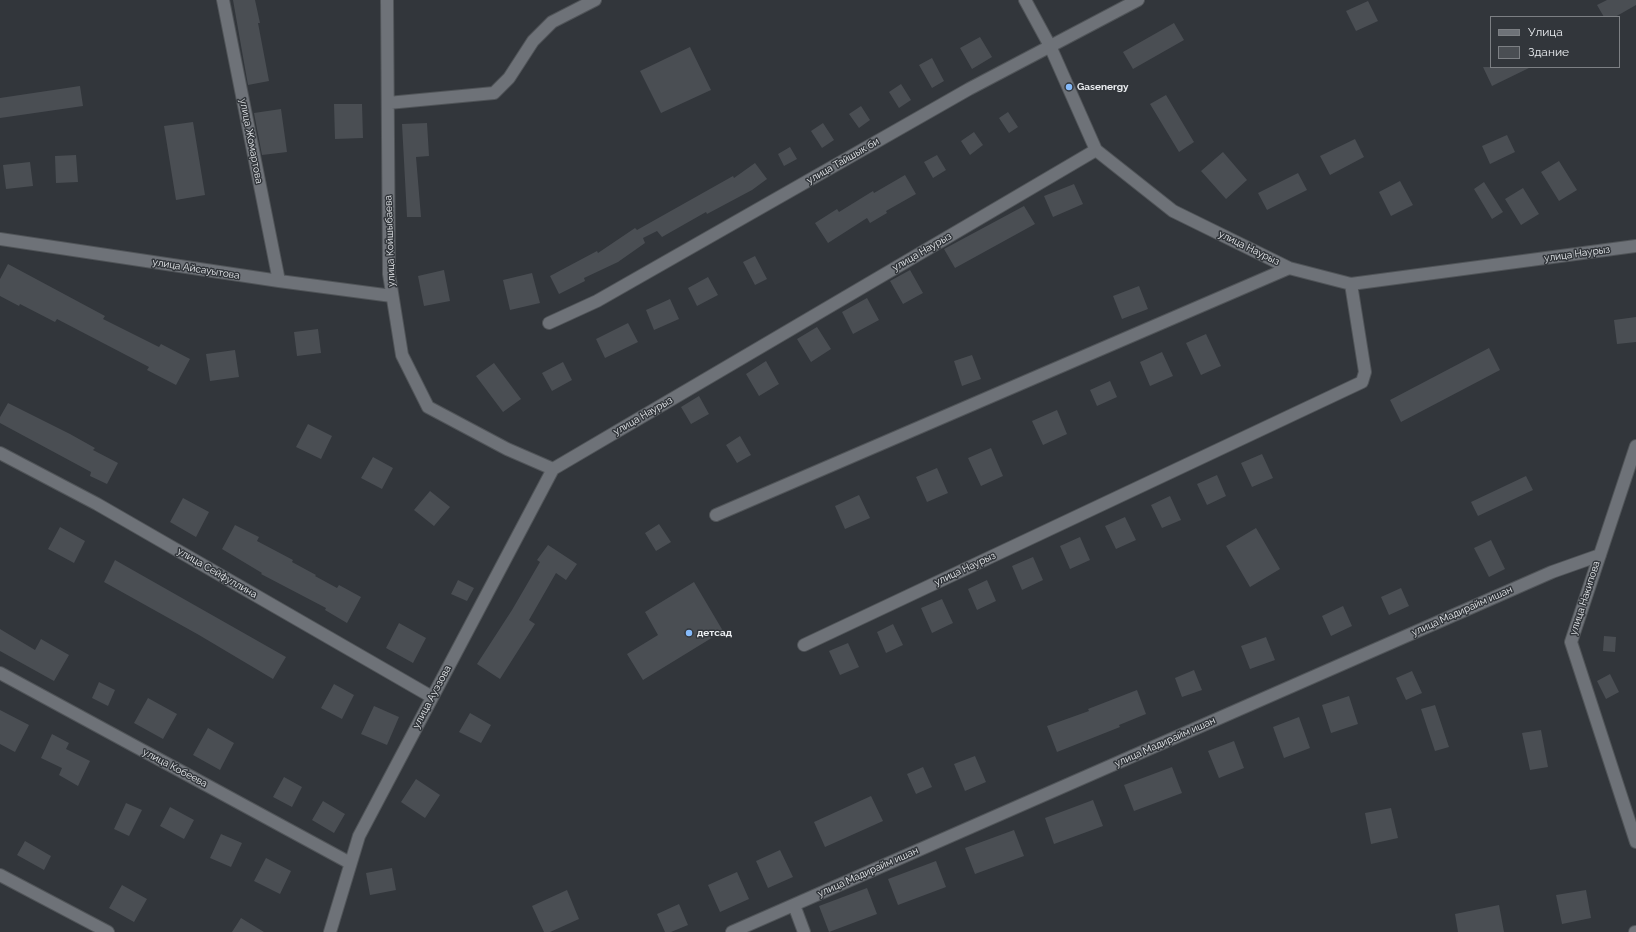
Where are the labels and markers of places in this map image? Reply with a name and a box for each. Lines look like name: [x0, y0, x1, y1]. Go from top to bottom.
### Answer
place label: Gasenergy: [1077, 81, 1129, 93]
marker: Gasenergy: [1064, 82, 1074, 92]
place label: детсад: [697, 627, 732, 639]
marker: детсад: [684, 628, 694, 638]

